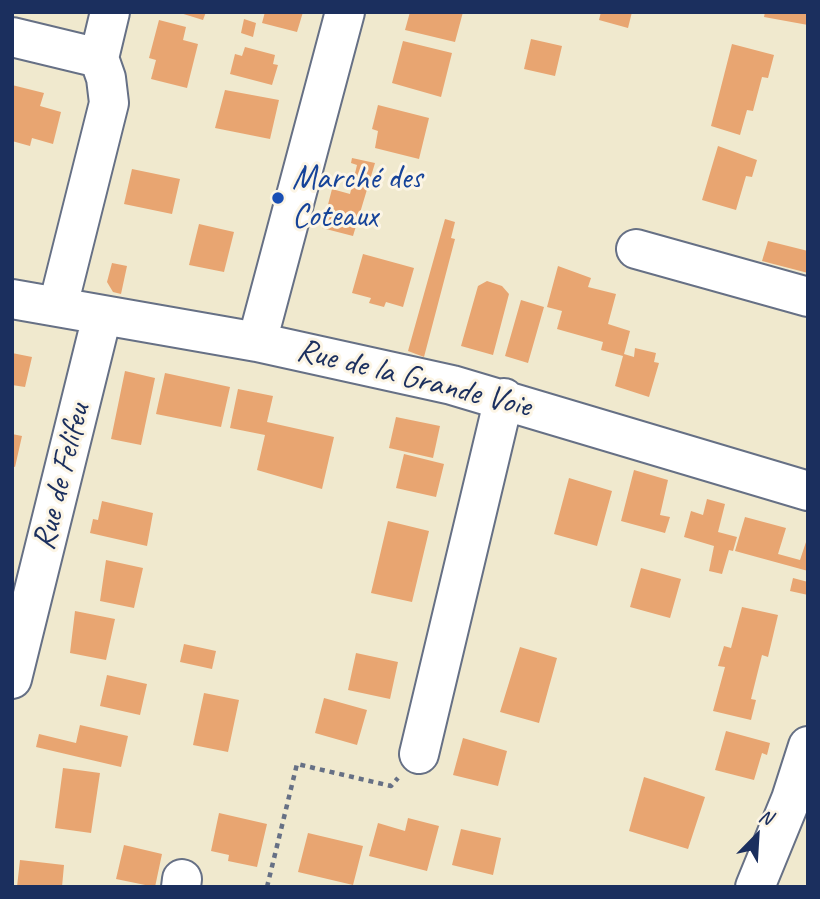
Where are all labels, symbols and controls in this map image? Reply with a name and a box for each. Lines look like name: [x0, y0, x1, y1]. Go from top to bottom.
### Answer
place label: Marché des Coteaux: [292, 159, 422, 237]
marker: Marché des Coteaux: [270, 190, 286, 206]
street label: Rue de la Grande Voie: [293, 331, 535, 427]
street label: Rue de Felifeu: [25, 400, 99, 554]
north arrow: [722, 801, 792, 871]
text: N: [755, 803, 776, 830]

